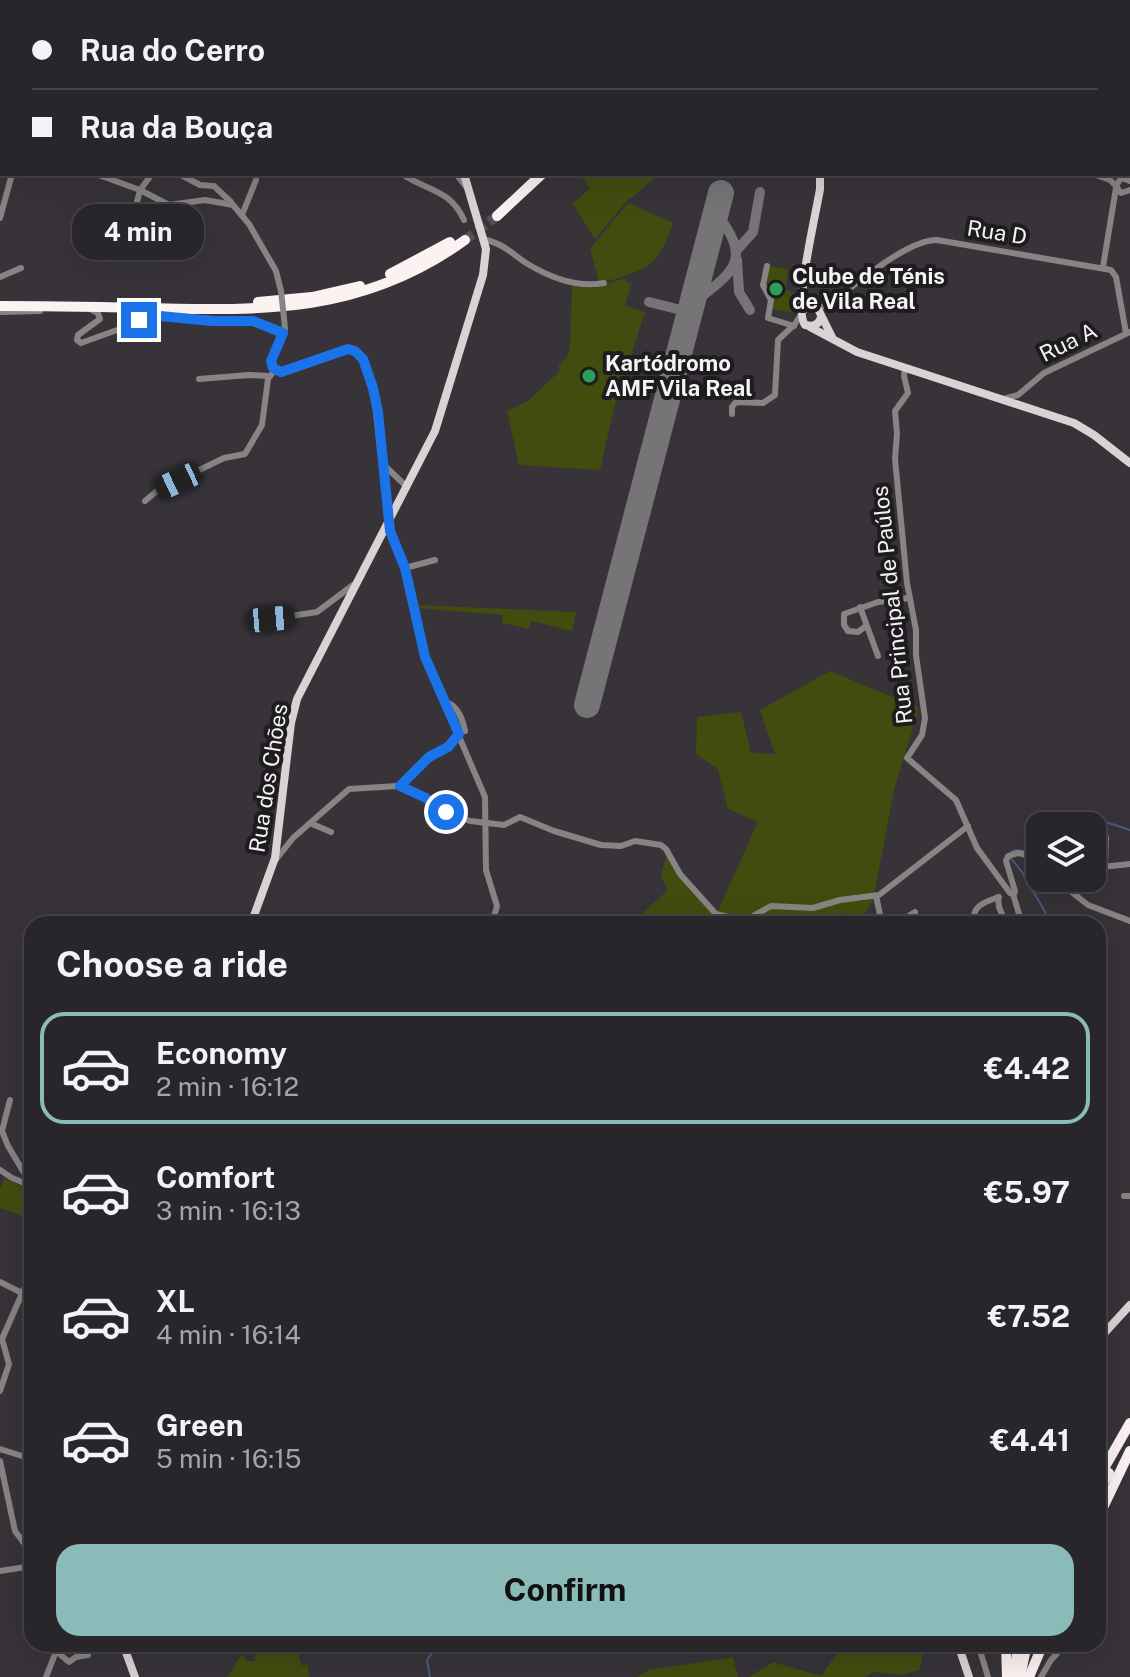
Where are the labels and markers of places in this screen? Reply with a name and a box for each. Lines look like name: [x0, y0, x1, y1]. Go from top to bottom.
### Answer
place label: Clube de Ténis de Vila Real: [792, 263, 945, 314]
marker: Clube de Ténis de Vila Real: [767, 280, 785, 298]
place label: Kartódromo AMF Vila Real: [605, 350, 752, 401]
marker: Kartódromo AMF Vila Real: [580, 367, 598, 385]

